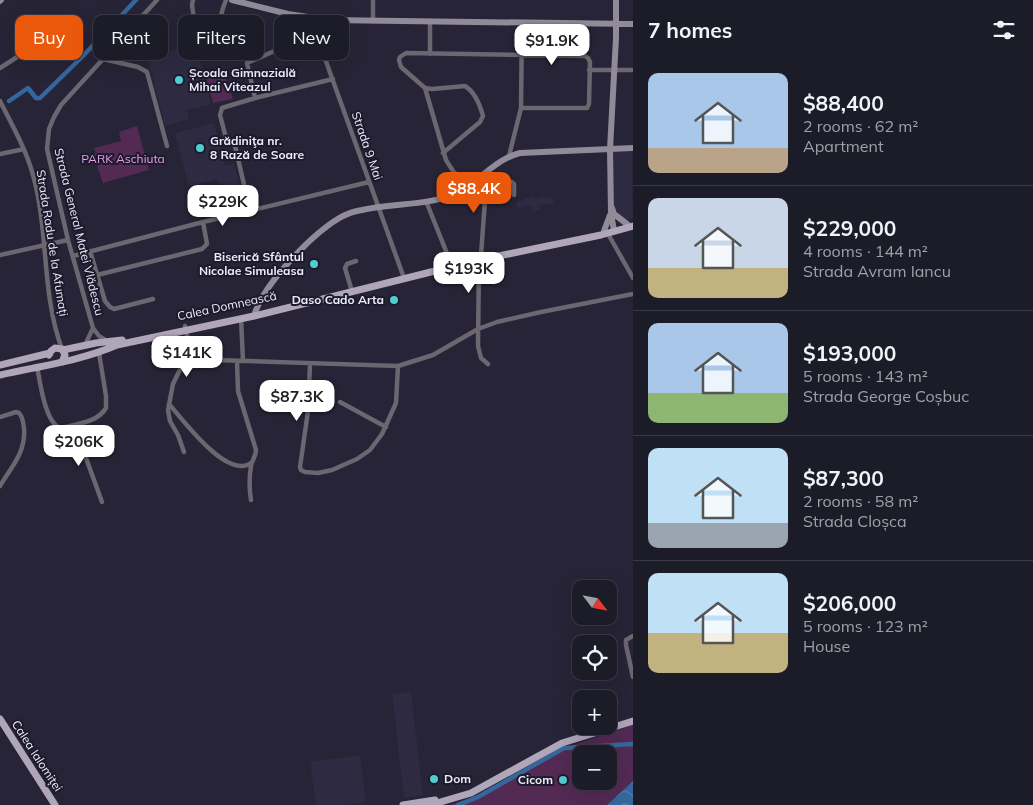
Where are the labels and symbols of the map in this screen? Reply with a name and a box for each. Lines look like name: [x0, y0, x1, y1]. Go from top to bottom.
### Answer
pin: $91.9K: [511, 23, 593, 66]
place label: Școala Gimnazială Mihai Viteazul: [189, 65, 296, 94]
marker: Școala Gimnazială Mihai Viteazul: [173, 74, 185, 86]
street label: Strada 9 Mai: [349, 110, 386, 182]
place label: Grădiniţa nr. 8 Rază de Soare: [210, 133, 305, 162]
marker: Grădiniţa nr. 8 Rază de Soare: [194, 142, 206, 154]
street label: Strada General Matei Vlădescu: [51, 147, 108, 317]
park label: PARK Aschiuta: [81, 151, 165, 166]
street label: Strada Radu de la Afumați: [33, 169, 71, 317]
pin: $88.4K: [433, 172, 515, 214]
pin: $229K: [188, 184, 258, 227]
place label: Biserică Sfântul Nicolae Simuleasa: [199, 249, 304, 278]
pin: $193K: [434, 252, 504, 294]
marker: Biserică Sfântul Nicolae Simuleasa: [308, 258, 320, 270]
street label: Calea Domnească: [176, 288, 278, 323]
place label: Daso Cado Arta: [292, 292, 384, 307]
marker: Daso Cado Arta: [388, 294, 400, 306]
pin: $141K: [152, 336, 222, 378]
pin: $87.3K: [256, 380, 338, 422]
pin: $206K: [44, 424, 114, 467]
north arrow: [572, 580, 618, 625]
street label: Calea Ialomiței: [8, 717, 66, 795]
place label: Dom: [444, 771, 471, 786]
place label: Cicom: [518, 772, 553, 787]
marker: Dom: [428, 773, 440, 785]
marker: Cicom: [557, 774, 569, 786]

